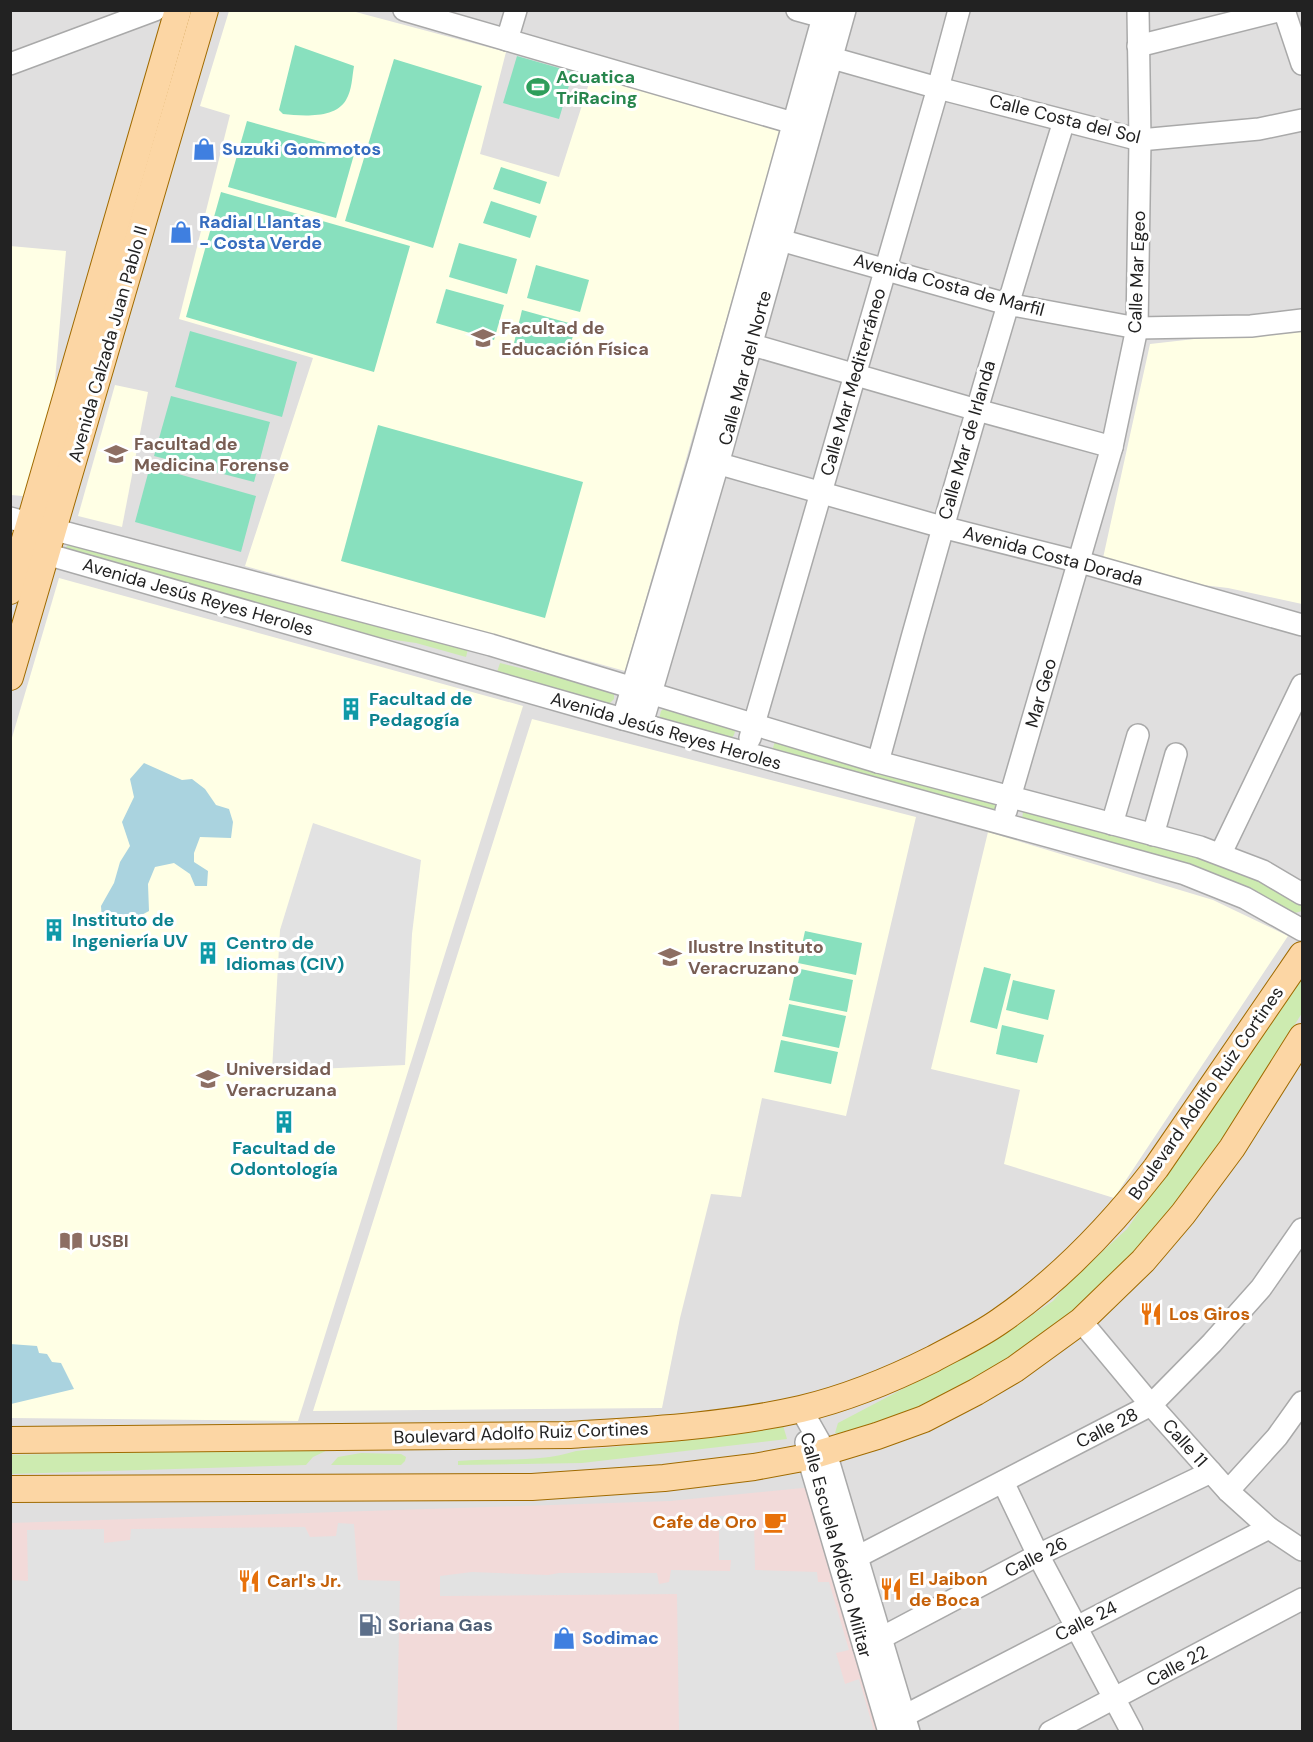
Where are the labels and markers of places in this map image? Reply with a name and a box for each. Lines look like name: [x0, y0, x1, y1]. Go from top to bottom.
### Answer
place label: Acuatica TriRacing: [556, 65, 637, 110]
sports icon: Acuatica TriRacing: [525, 74, 551, 100]
shop icon: Suzuki Gommotos: [191, 136, 217, 162]
place label: Suzuki Gommotos: [222, 137, 381, 161]
place label: Radial Llantas - Costa Verde: [199, 210, 322, 255]
shop icon: Radial Llantas - Costa Verde: [168, 219, 194, 245]
place label: Facultad de Educación Física: [501, 316, 649, 361]
school or university icon: Facultad de Educación Física: [470, 325, 496, 351]
place label: Facultad de Medicina Forense: [134, 432, 290, 477]
school or university icon: Facultad de Medicina Forense: [103, 441, 129, 467]
place label: Facultad de Pedagogía: [369, 687, 473, 732]
building icon: Facultad de Pedagogía: [338, 696, 364, 722]
place label: Instituto de Ingeniería UV: [72, 908, 188, 953]
building icon: Instituto de Ingeniería UV: [41, 917, 67, 943]
place label: Centro de Idiomas (CIV): [226, 931, 344, 976]
place label: Ilustre Instituto Veracruzano: [688, 935, 824, 980]
building icon: Centro de Idiomas (CIV): [195, 940, 221, 966]
school or university icon: Ilustre Instituto Veracruzano: [657, 944, 683, 970]
place label: Universidad Veracruzana: [226, 1057, 337, 1102]
school or university icon: Universidad Veracruzana: [195, 1066, 221, 1092]
building icon: Facultad de Odontología: [271, 1109, 297, 1135]
place label: Facultad de Odontología: [230, 1136, 338, 1181]
library icon: USBI: [58, 1228, 84, 1254]
place label: USBI: [89, 1229, 129, 1253]
restaurant icon: Los Giros: [1138, 1301, 1164, 1327]
place label: Los Giros: [1169, 1302, 1250, 1326]
cafe icon: Cafe de Oro: [762, 1509, 788, 1535]
place label: Cafe de Oro: [653, 1510, 757, 1534]
place label: El Jaibon de Boca: [909, 1567, 988, 1612]
restaurant icon: Carl's Jr.: [236, 1568, 262, 1594]
place label: Carl's Jr.: [267, 1569, 341, 1593]
restaurant icon: El Jaibon de Boca: [878, 1576, 904, 1602]
fuel station icon: Soriana Gas: [357, 1612, 383, 1638]
place label: Soriana Gas: [388, 1613, 493, 1637]
shop icon: Sodimac: [551, 1625, 577, 1651]
place label: Sodimac: [582, 1626, 659, 1650]

